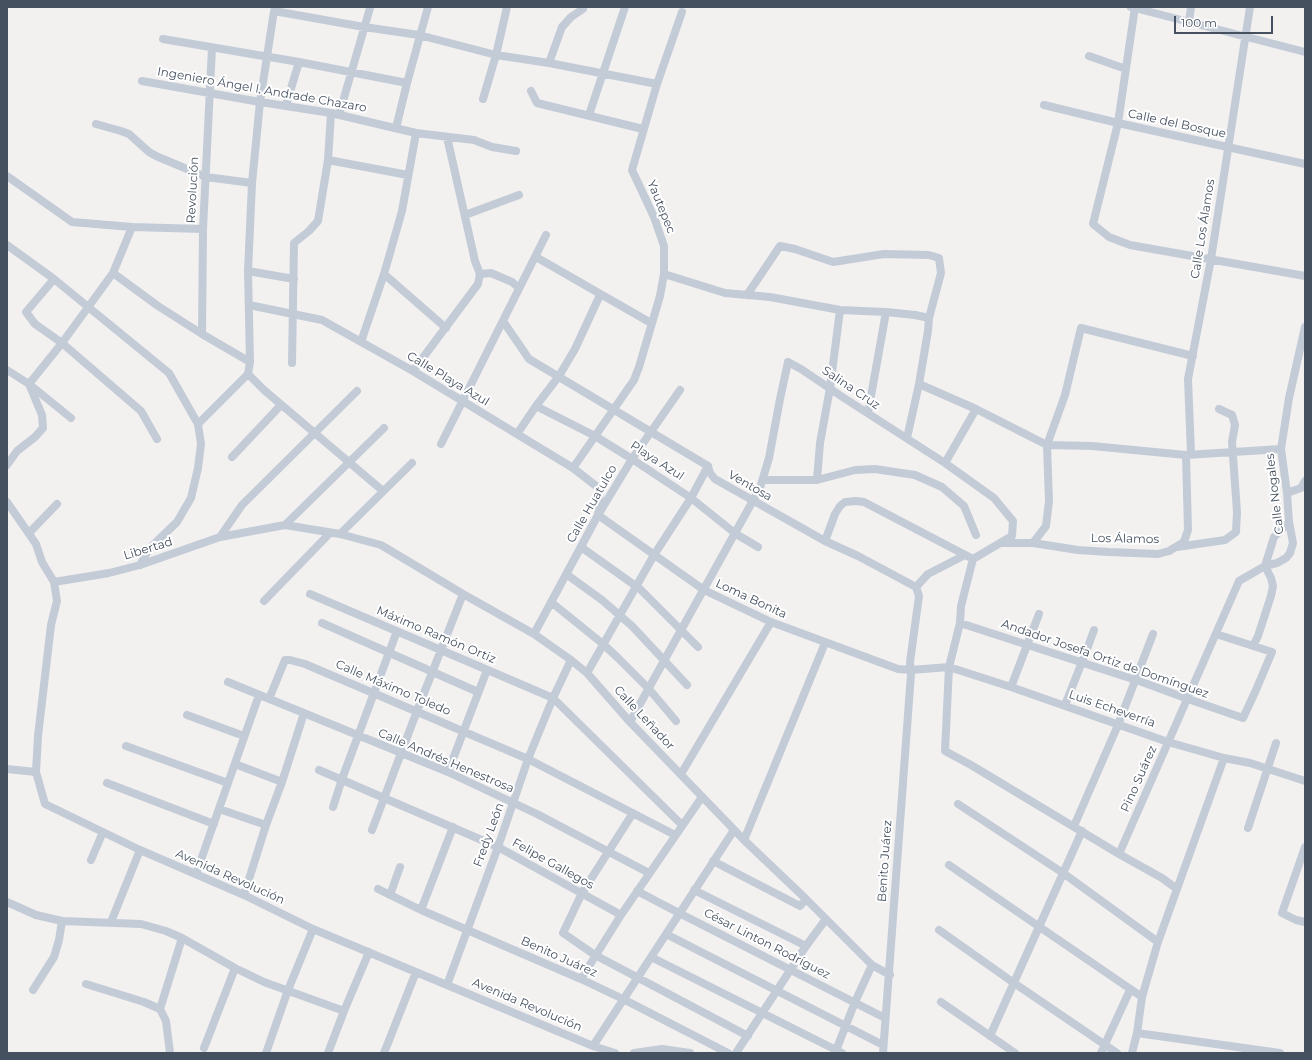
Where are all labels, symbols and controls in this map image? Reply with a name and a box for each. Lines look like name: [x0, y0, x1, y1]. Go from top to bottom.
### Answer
scale bar: [1176, 8, 1275, 34]
text: 100 m: [1181, 15, 1217, 30]
street label: Ingeniero Ángel l. Andrade Chazaro: [156, 64, 368, 116]
street label: Calle del Bosque: [1127, 107, 1227, 141]
street label: Revolución: [184, 156, 202, 224]
street label: Yautepec: [644, 178, 678, 236]
street label: Calle Los Álamos: [1188, 178, 1218, 280]
street label: Calle Playa Azul: [404, 349, 492, 409]
street label: Salina Cruz: [819, 363, 883, 413]
street label: Playa Azul: [627, 438, 687, 484]
street label: Calle Nogales: [1263, 453, 1287, 535]
street label: Calle Huatulco: [564, 462, 620, 546]
street label: Ventosa: [726, 468, 774, 504]
street label: Los Álamos: [1091, 531, 1159, 547]
street label: Libertad: [122, 535, 174, 563]
street label: Loma Bonita: [713, 576, 789, 622]
street label: Máximo Ramón Ortiz: [374, 603, 498, 667]
street label: Andador Josefa Ortiz de Domínguez: [999, 617, 1211, 701]
street label: Calle Máximo Toledo: [333, 657, 453, 719]
street label: Calle Leñador: [611, 683, 677, 753]
street label: Luis Echeverría: [1067, 687, 1157, 731]
street label: Calle Andrés Henestrosa: [376, 726, 516, 796]
street label: Pino Suárez: [1118, 744, 1160, 814]
street label: Fredy León: [471, 801, 507, 869]
street label: Benito Juárez: [875, 820, 895, 902]
street label: Felipe Gallegos: [510, 836, 596, 892]
street label: Avenida Revolución: [173, 846, 287, 908]
street label: César Linton Rodríguez: [701, 906, 833, 982]
street label: Benito Juárez: [519, 934, 599, 980]
street label: Avenida Revolución: [470, 975, 584, 1035]

